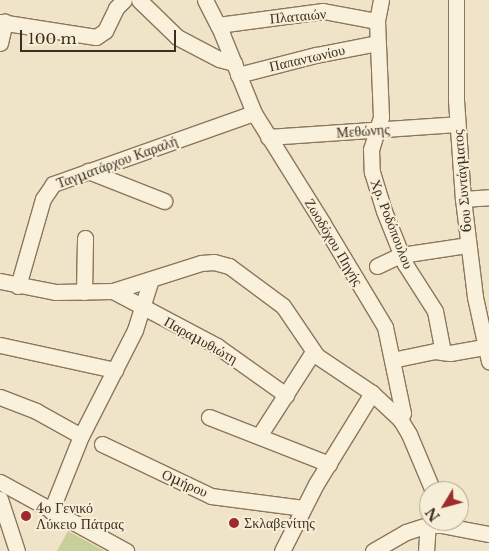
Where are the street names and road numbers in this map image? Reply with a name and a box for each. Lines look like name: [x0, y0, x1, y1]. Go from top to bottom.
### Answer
street label: Πλαταιών: [269, 5, 327, 27]
street label: Παπαντωνίου: [268, 41, 346, 75]
street label: Μεθώνης: [336, 121, 390, 141]
street label: 6ου Συντάγματος: [449, 129, 475, 233]
street label: Ταγματάρχου Καραλή: [54, 132, 180, 192]
street label: Χρ. Ροδόπουλου: [367, 177, 417, 271]
street label: Ζωοδόχου Πηγής: [301, 195, 367, 289]
street label: Παραμυθιώτη: [161, 313, 241, 367]
street label: Ομήρου: [159, 465, 211, 501]

